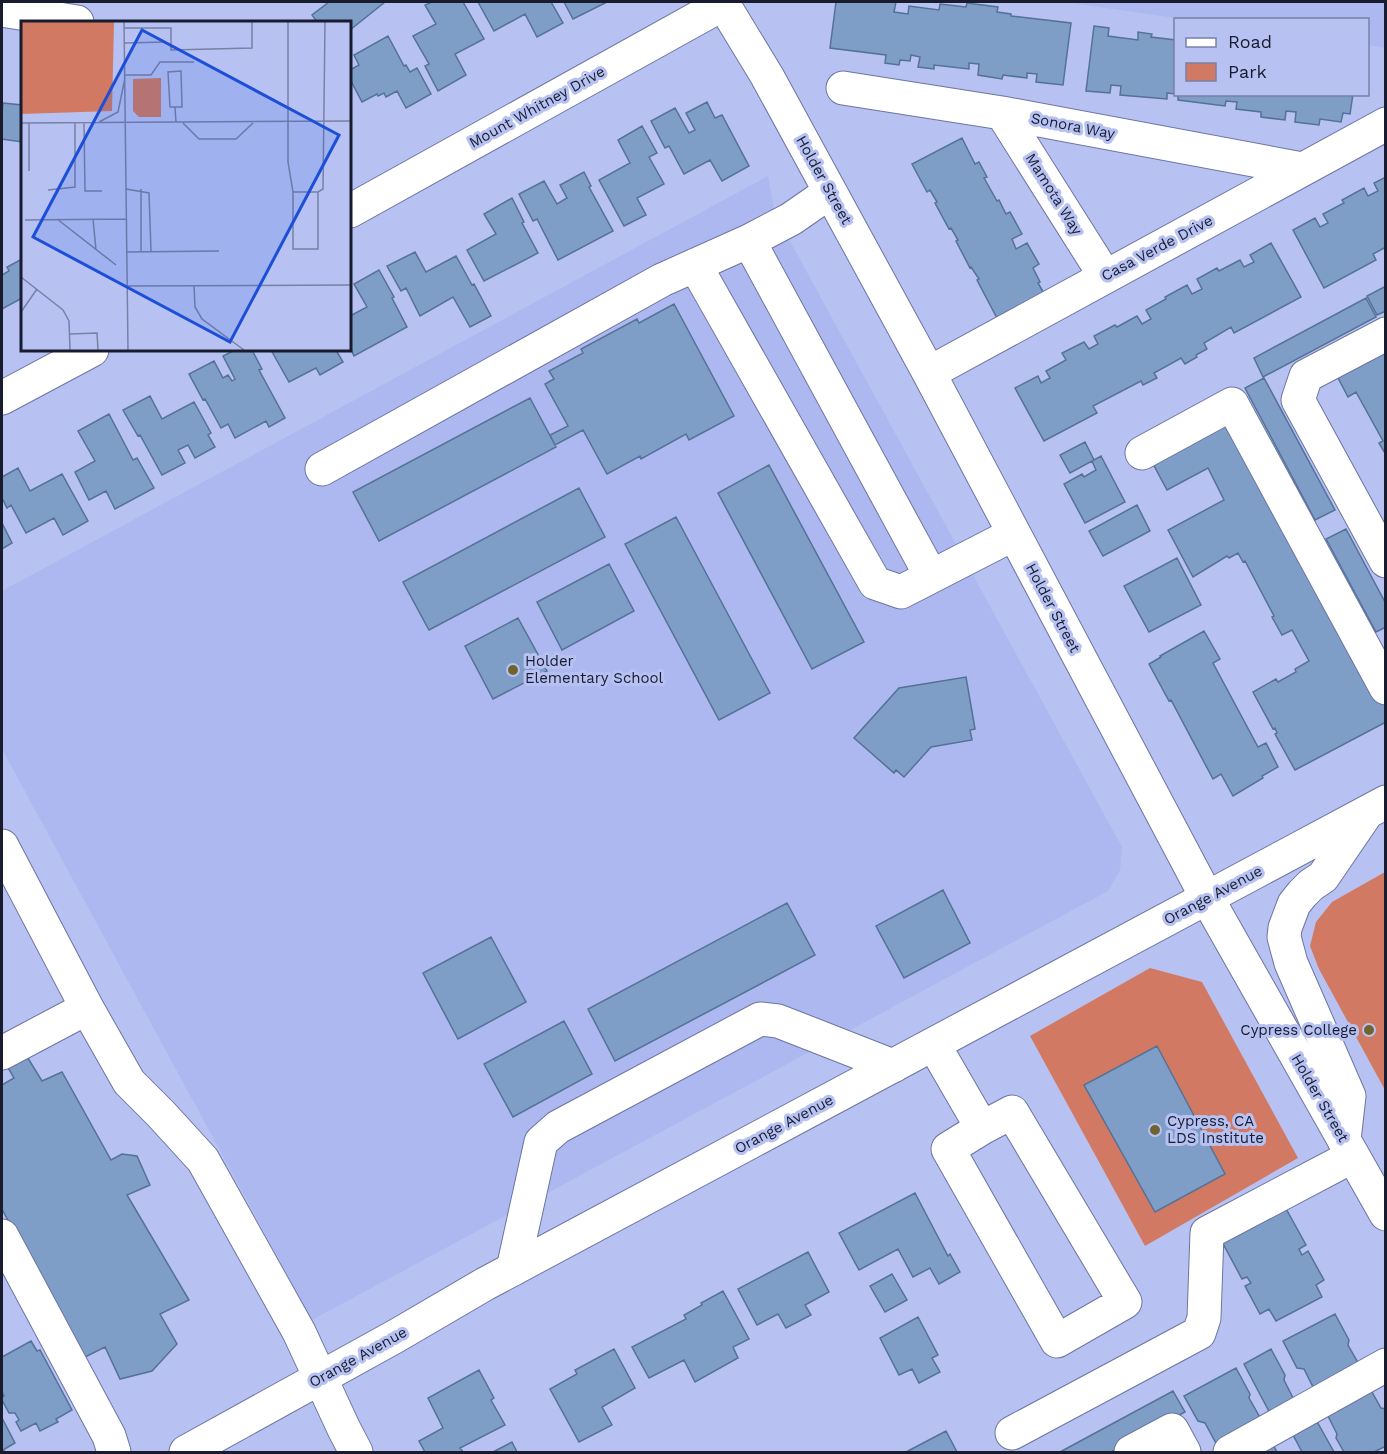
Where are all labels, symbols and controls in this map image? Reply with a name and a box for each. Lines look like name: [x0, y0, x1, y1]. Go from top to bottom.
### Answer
legend: [1174, 18, 1369, 96]
inset map: [21, 21, 351, 351]
text: Road: [1228, 31, 1272, 52]
text: Park: [1228, 61, 1267, 82]
street label: Mount Whitney Drive: [466, 62, 608, 152]
street label: Sonora Way: [1029, 109, 1117, 143]
street label: Holder Street: [792, 133, 856, 228]
street label: Mamota Way: [1022, 150, 1086, 238]
street label: Casa Verde Drive: [1098, 211, 1216, 285]
street label: Holder Street: [1022, 560, 1084, 656]
place label: Holder Elementary School: [525, 652, 664, 687]
marker: Holder Elementary School: [506, 663, 520, 677]
street label: Orange Avenue: [1161, 861, 1265, 929]
place label: Cypress College: [1240, 1021, 1357, 1039]
marker: Cypress College: [1362, 1023, 1376, 1037]
street label: Holder Street: [1288, 1051, 1353, 1146]
street label: Orange Avenue: [732, 1090, 836, 1158]
place label: Cypress, CA LDS Institute: [1167, 1112, 1264, 1147]
marker: Cypress, CA LDS Institute: [1148, 1123, 1162, 1137]
street label: Orange Avenue: [306, 1323, 410, 1391]

